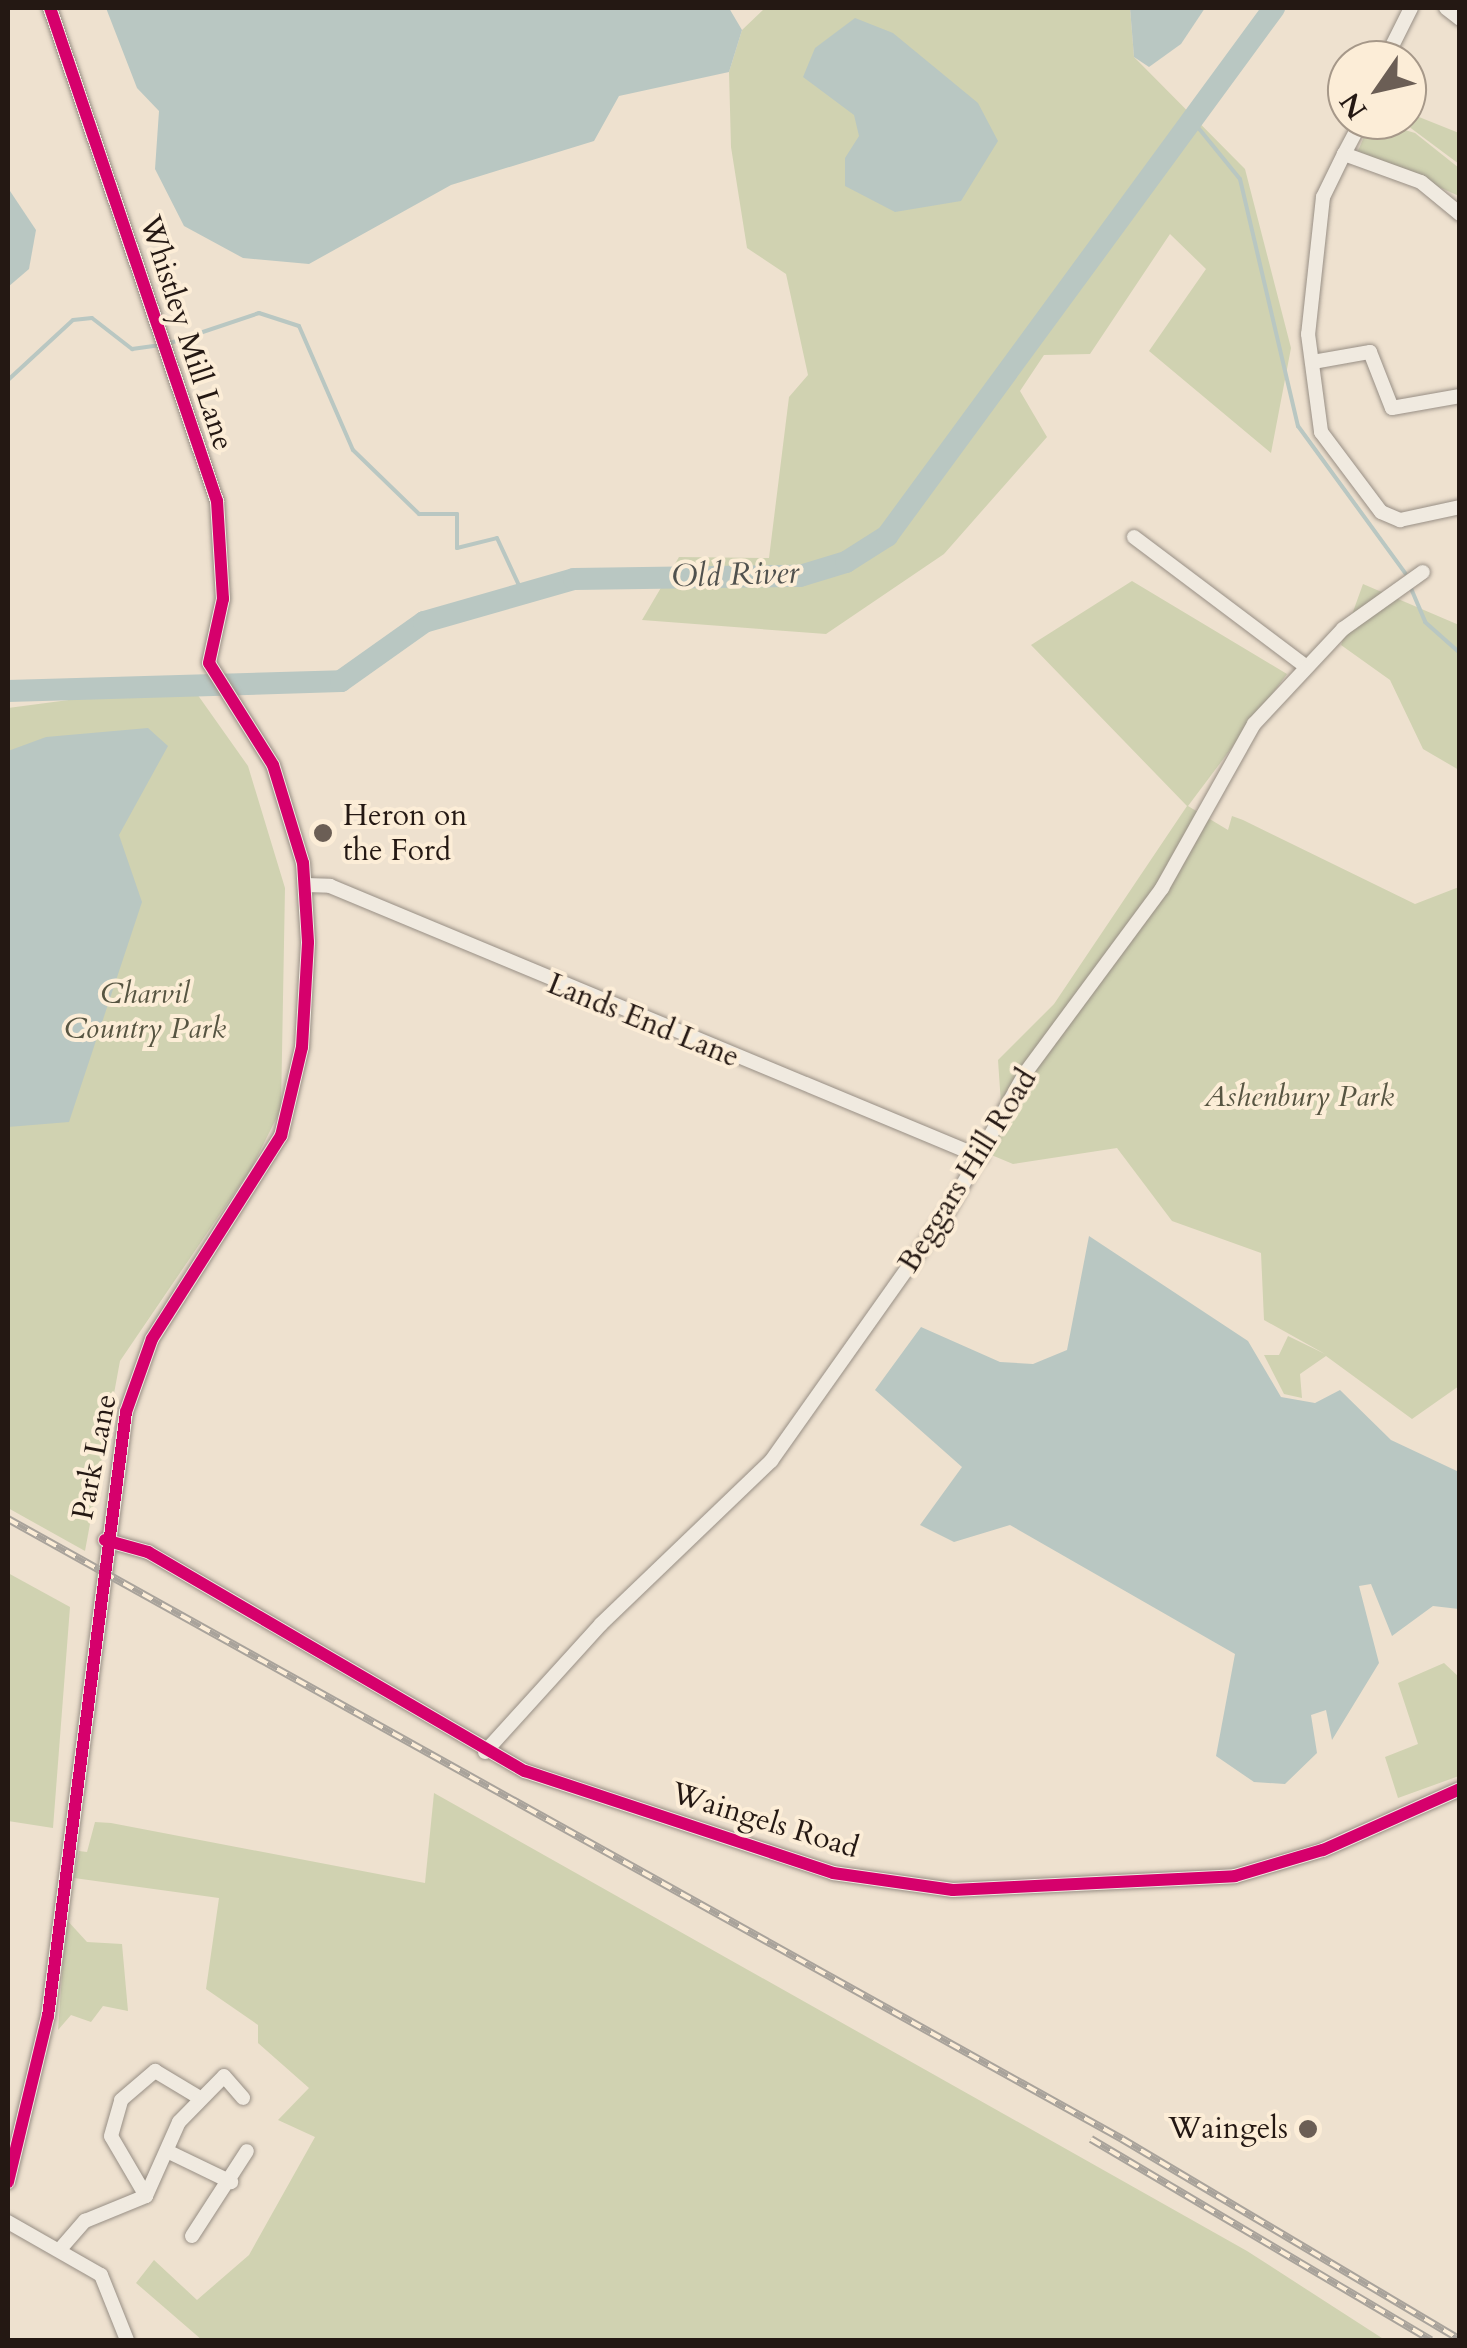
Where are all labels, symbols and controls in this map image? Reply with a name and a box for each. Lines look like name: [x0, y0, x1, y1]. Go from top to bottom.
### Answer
north arrow: [1327, 40, 1427, 140]
text: N: [1331, 85, 1376, 126]
street label: Whistley Mill Lane: [131, 211, 241, 455]
water label: Old River: [671, 554, 799, 596]
place label: Heron on the Ford: [343, 798, 467, 868]
marker: Heron on the Ford: [312, 822, 334, 844]
street label: Lands End Lane: [542, 966, 744, 1076]
park label: Charvil Country Park: [64, 976, 226, 1046]
street label: Beggars Hill Road: [891, 1063, 1045, 1279]
park label: Ashenbury Park: [1204, 1079, 1394, 1115]
street label: Park Lane: [65, 1391, 125, 1523]
street label: Waingels Road: [667, 1775, 863, 1867]
place label: Waingels: [1168, 2111, 1288, 2147]
marker: Waingels: [1297, 2118, 1319, 2140]

